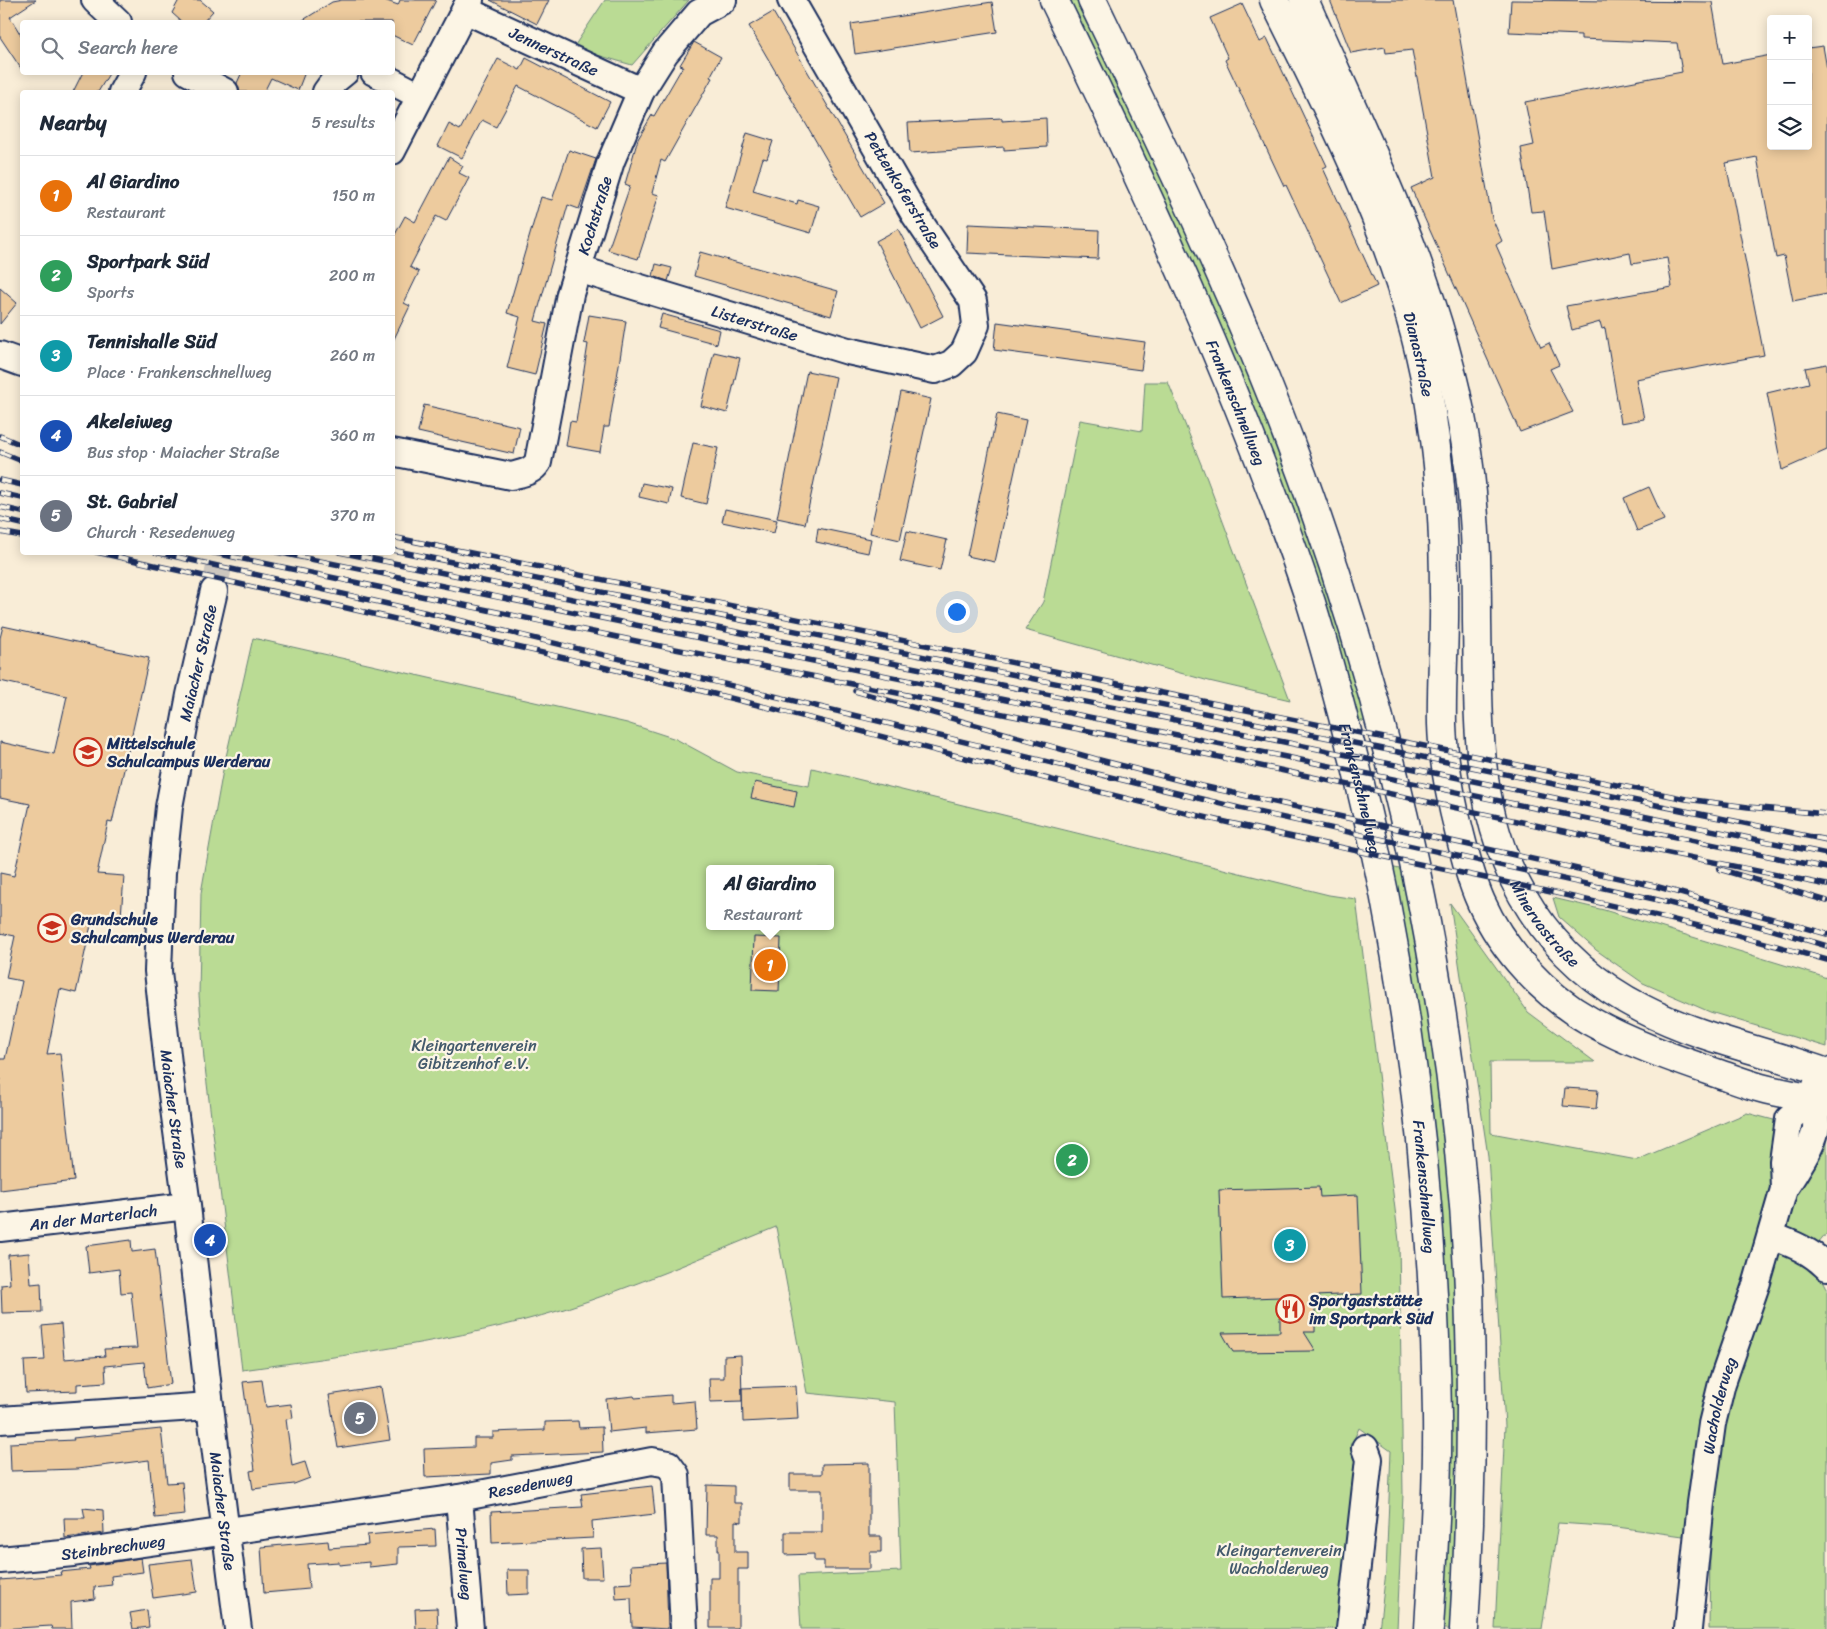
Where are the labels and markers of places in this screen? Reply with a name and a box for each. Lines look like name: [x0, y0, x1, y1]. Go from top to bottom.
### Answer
place label: Mittelschule Schulcampus Werderau: [106, 729, 271, 776]
school or university icon: Mittelschule Schulcampus Werderau: [73, 737, 103, 767]
place label: Grundschule Schulcampus Werderau: [70, 905, 235, 952]
school or university icon: Grundschule Schulcampus Werderau: [37, 913, 67, 943]
pin: 1: [754, 946, 786, 984]
pin: 2: [1056, 1141, 1088, 1179]
pin: 4: [194, 1221, 226, 1259]
pin: 3: [1274, 1226, 1306, 1264]
place label: Sportgaststätte im Sportpark Süd: [1308, 1286, 1434, 1333]
restaurant icon: Sportgaststätte im Sportpark Süd: [1275, 1294, 1305, 1324]
pin: 5: [344, 1399, 376, 1437]

